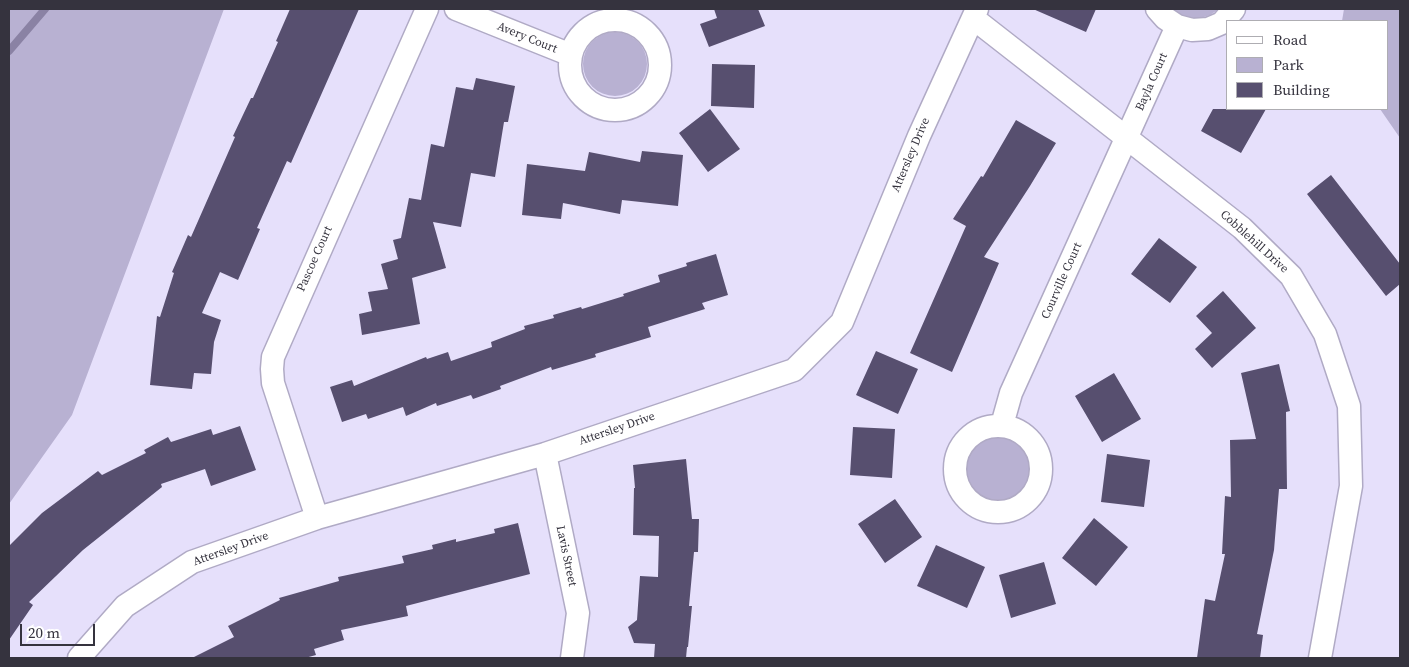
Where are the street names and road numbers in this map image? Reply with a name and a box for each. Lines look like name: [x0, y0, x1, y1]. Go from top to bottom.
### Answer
street label: Avery Court: [495, 19, 559, 57]
street label: Bayla Court: [1133, 51, 1171, 113]
street label: Attersley Drive: [889, 116, 933, 194]
street label: Cobblehill Drive: [1217, 208, 1291, 276]
street label: Pascoe Court: [294, 224, 336, 294]
street label: Courville Court: [1039, 241, 1085, 321]
street label: Attersley Drive: [577, 409, 657, 449]
street label: Lavis Street: [553, 524, 579, 588]
street label: Attersley Drive: [191, 529, 271, 569]

